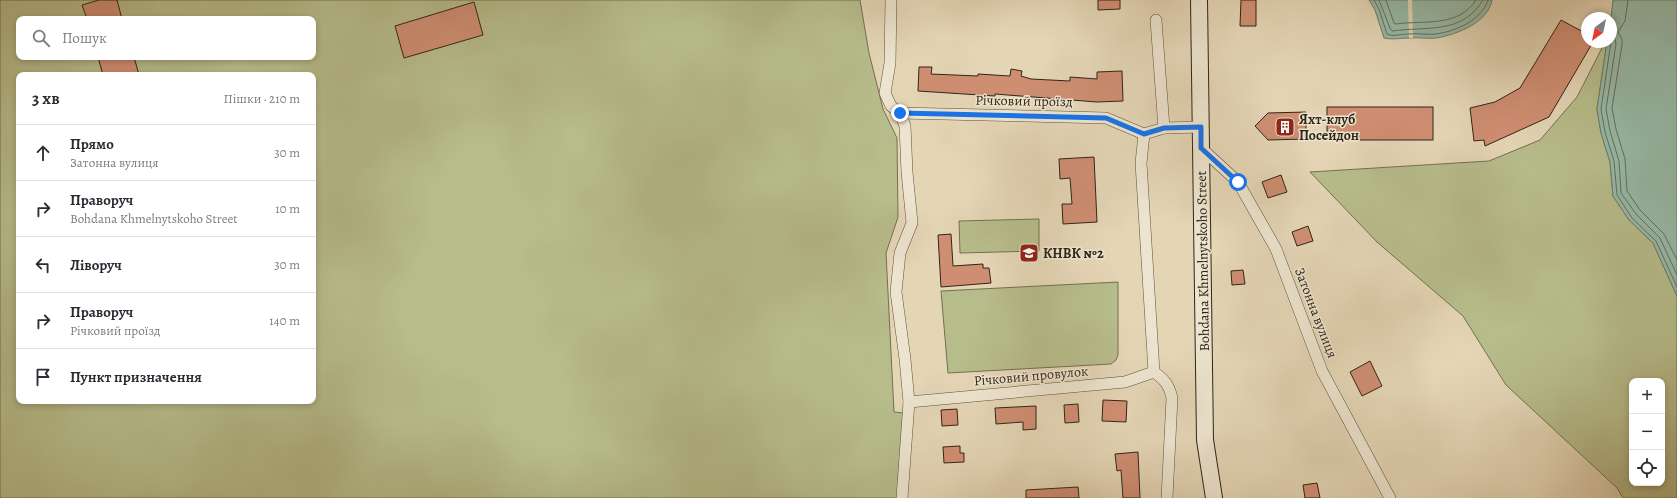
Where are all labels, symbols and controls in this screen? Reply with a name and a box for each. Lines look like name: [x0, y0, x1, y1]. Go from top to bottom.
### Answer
north arrow: [1581, 12, 1617, 48]
search box: [16, 16, 316, 60]
icon: search: [30, 27, 52, 49]
text: Пошук: [62, 28, 107, 48]
text: 3 хв: [32, 87, 60, 110]
text: Пішки · 210 m: [224, 90, 300, 107]
street label: Річковий проїзд: [975, 91, 1073, 111]
route end: [891, 104, 909, 122]
place label: Яхт-клуб Посейдон: [1299, 110, 1359, 145]
building icon: Яхт-клуб Посейдон: [1274, 116, 1296, 138]
text: Прямо: [70, 134, 114, 154]
icon: ahead: [32, 142, 54, 164]
text: 30 m: [274, 144, 300, 161]
text: Затонна вулиця: [70, 154, 159, 171]
street label: Bohdana Khmelnytskoho Street: [1192, 170, 1214, 351]
route start: [1229, 173, 1247, 191]
text: Праворуч: [70, 190, 133, 210]
icon: right: [32, 198, 54, 220]
text: 10 m: [275, 200, 300, 217]
text: Bohdana Khmelnytskoho Street: [70, 210, 238, 227]
school or university icon: КНВК №2: [1018, 242, 1040, 264]
place label: КНВК №2: [1043, 244, 1104, 263]
icon: left: [32, 254, 54, 276]
text: Ліворуч: [70, 255, 122, 275]
text: 30 m: [274, 256, 300, 273]
street label: Затонна вулиця: [1290, 265, 1342, 361]
text: Праворуч: [70, 302, 133, 322]
icon: right: [32, 310, 54, 332]
text: 140 m: [269, 312, 300, 329]
text: Річковий проїзд: [70, 322, 160, 339]
street label: Річковий провулок: [973, 362, 1089, 390]
icon: arrive: [32, 366, 54, 388]
text: Пункт призначення: [70, 367, 202, 387]
map controls: [1629, 378, 1665, 486]
button: +: [1629, 378, 1665, 414]
button: −: [1629, 414, 1665, 450]
button: locate: [1629, 450, 1665, 486]

